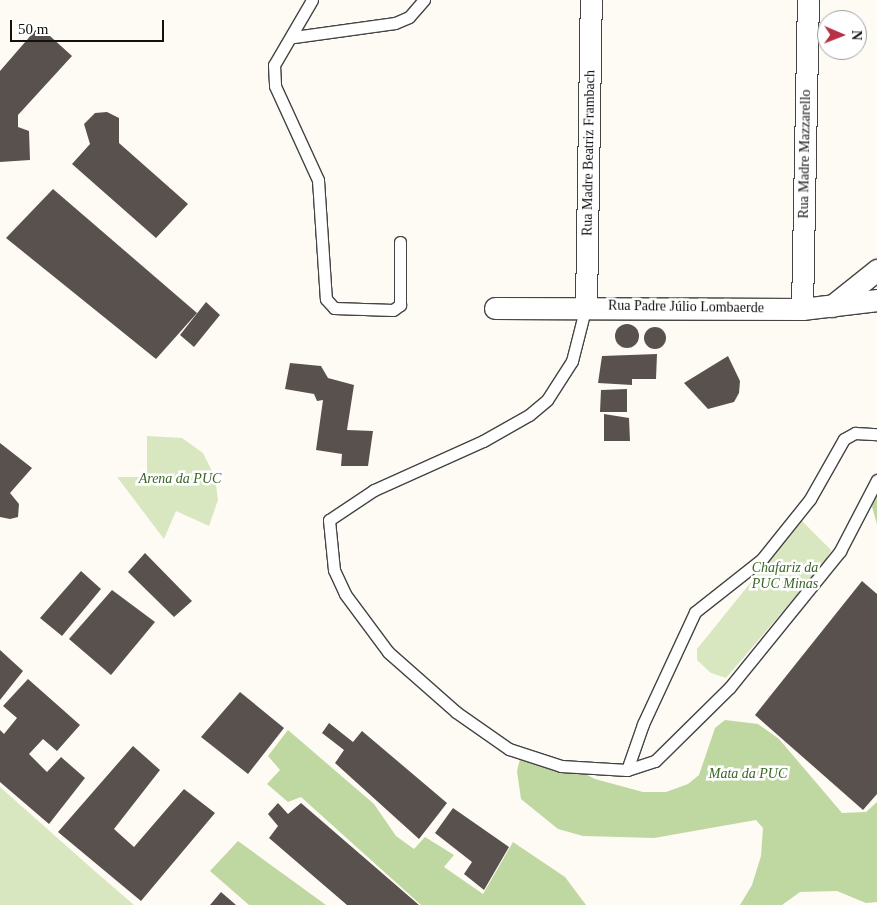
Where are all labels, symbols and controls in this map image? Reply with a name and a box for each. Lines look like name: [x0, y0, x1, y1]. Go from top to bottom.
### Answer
scale bar: [12, 10, 166, 42]
north arrow: [817, 10, 867, 60]
text: 50 m: [18, 21, 48, 37]
text: N: [849, 30, 864, 40]
street label: Rua Madre Beatriz Frambach: [579, 70, 599, 236]
street label: Rua Madre Mazzarello: [795, 89, 815, 219]
street label: Rua Padre Júlio Lombaerde: [608, 297, 764, 317]
park label: Arena da PUC: [139, 471, 221, 487]
park label: Chafariz da PUC Minas: [752, 560, 818, 592]
park label: Mata da PUC: [709, 766, 787, 782]

